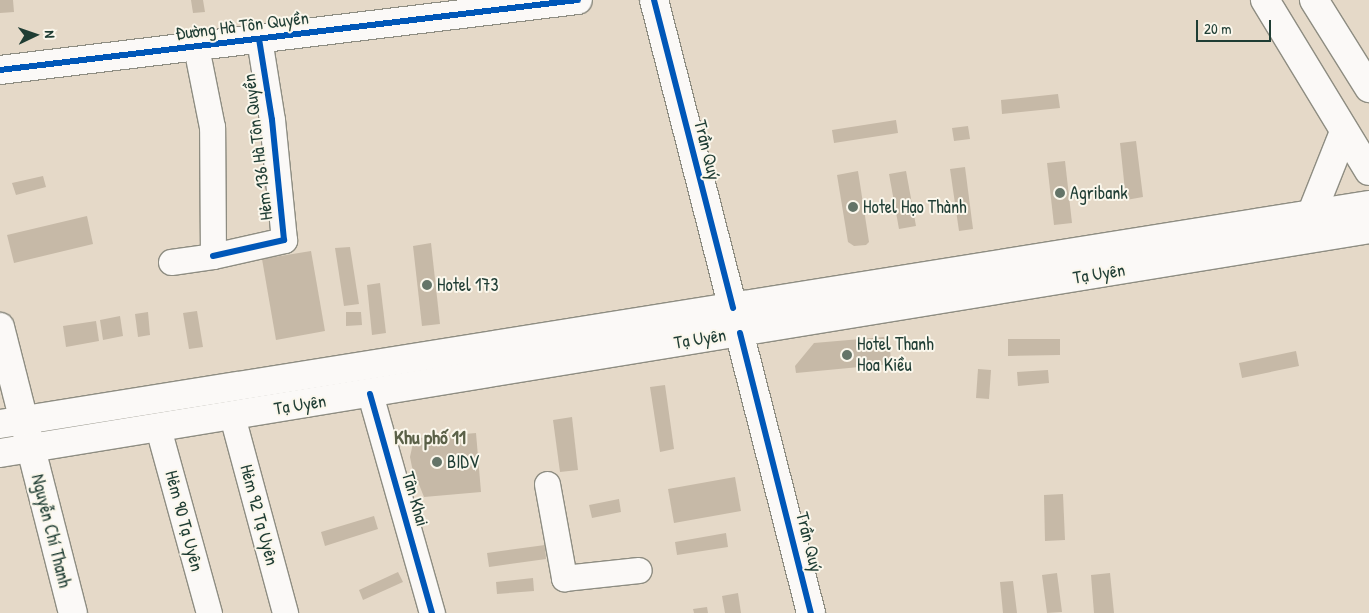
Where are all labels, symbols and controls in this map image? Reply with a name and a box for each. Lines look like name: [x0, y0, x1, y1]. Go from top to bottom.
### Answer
street label: Đường Hà Tôn Quyền: [174, 7, 310, 45]
north arrow: [10, 10, 60, 60]
scale bar: [1199, 10, 1274, 42]
text: 20 m: [1204, 18, 1231, 39]
text: N: [41, 30, 60, 38]
street label: Hẻm 136 Hà Tôn Quyền: [238, 73, 278, 221]
street label: Trần Quý: [689, 118, 725, 182]
place label: Agribank: [1070, 182, 1128, 204]
marker: Agribank: [1054, 187, 1066, 199]
place label: Hotel Hạo Thành: [863, 196, 967, 218]
marker: Hotel Hạo Thành: [847, 201, 859, 213]
street label: Tạ Uyên: [1071, 259, 1127, 289]
place label: Hotel 173: [437, 274, 498, 296]
marker: Hotel 173: [421, 279, 433, 291]
street label: Tạ Uyên: [672, 324, 728, 354]
place label: Hotel Thanh Hoa Kiều: [857, 334, 934, 376]
marker: Hotel Thanh Hoa Kiều: [841, 349, 853, 361]
street label: Tạ Uyên: [272, 390, 328, 420]
district label: Khu phố 11: [394, 427, 466, 449]
place label: BIDV: [447, 451, 479, 473]
marker: BIDV: [431, 456, 443, 468]
street label: Hẻm 92 Tạ Uyên: [235, 462, 283, 568]
street label: Hẻm 90 Tạ Uyên: [160, 468, 208, 574]
street label: Tân Khai: [397, 469, 433, 529]
street label: Nguyễn Chí Thanh: [26, 472, 76, 590]
street label: Trần Quý: [791, 510, 827, 574]

